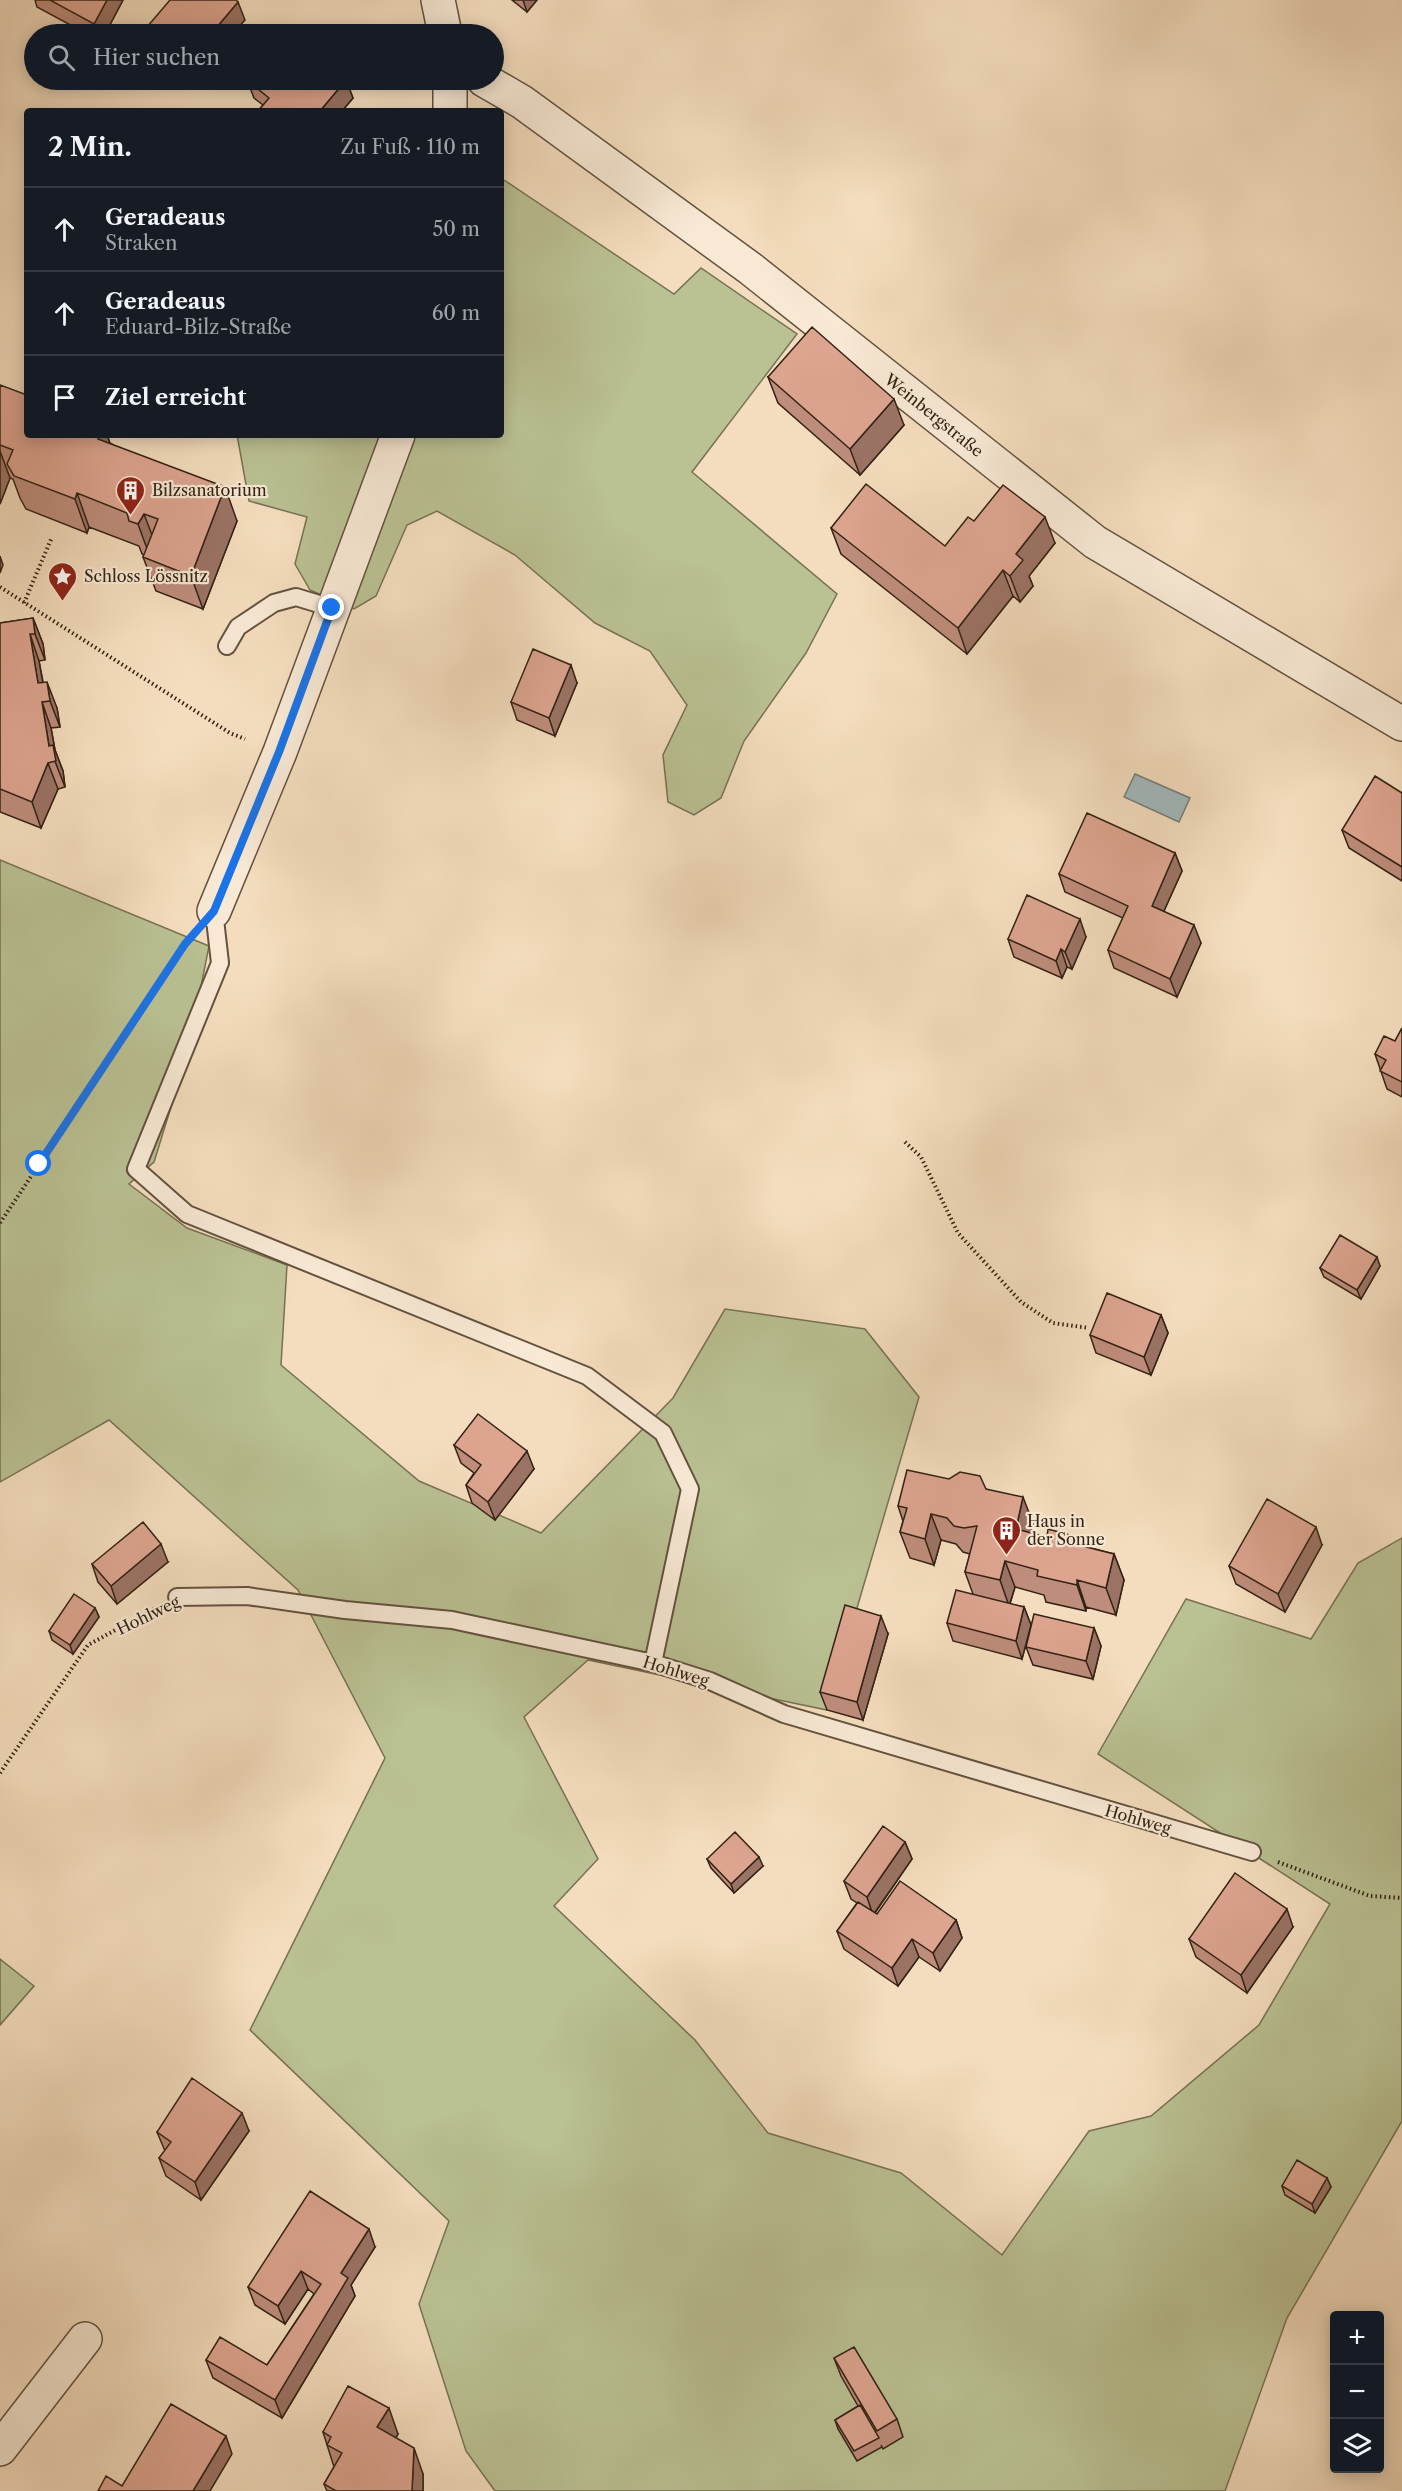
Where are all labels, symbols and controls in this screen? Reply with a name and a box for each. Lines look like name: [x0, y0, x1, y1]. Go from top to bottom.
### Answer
search box: [24, 24, 504, 90]
icon: search: [45, 41, 78, 74]
text: Hier suchen: [93, 44, 220, 71]
text: 2 Min.: [48, 131, 132, 163]
text: Zu Fuß · 110 m: [340, 135, 480, 159]
text: Geradeaus: [105, 204, 225, 231]
icon: ahead: [48, 213, 81, 246]
text: 50 m: [433, 217, 480, 241]
text: Straken: [105, 231, 177, 255]
text: Geradeaus: [105, 288, 225, 315]
icon: ahead: [48, 297, 81, 330]
text: 60 m: [432, 301, 480, 325]
text: Eduard-Bilz-Straße: [105, 315, 292, 339]
street label: Weinbergstraße: [880, 368, 988, 461]
icon: arrive: [48, 381, 81, 414]
text: Ziel erreicht: [105, 384, 246, 411]
building icon: Bilzsanatorium: [115, 474, 147, 516]
place label: Bilzsanatorium: [152, 480, 267, 500]
place icon: Schloss Lössnitz: [47, 560, 79, 602]
place label: Schloss Lössnitz: [84, 566, 208, 586]
route end: [318, 594, 344, 620]
route start: [25, 1150, 51, 1176]
place label: Haus in der Sonne: [1027, 1511, 1105, 1549]
building icon: Haus in der Sonne: [990, 1514, 1022, 1556]
street label: Hohlweg: [113, 1591, 183, 1639]
street label: Hohlweg: [641, 1652, 712, 1691]
street label: Hohlweg: [1103, 1800, 1174, 1838]
map controls: [1330, 2311, 1384, 2473]
button: +: [1330, 2311, 1384, 2365]
button: −: [1330, 2365, 1384, 2419]
button: layers: [1330, 2419, 1384, 2473]

